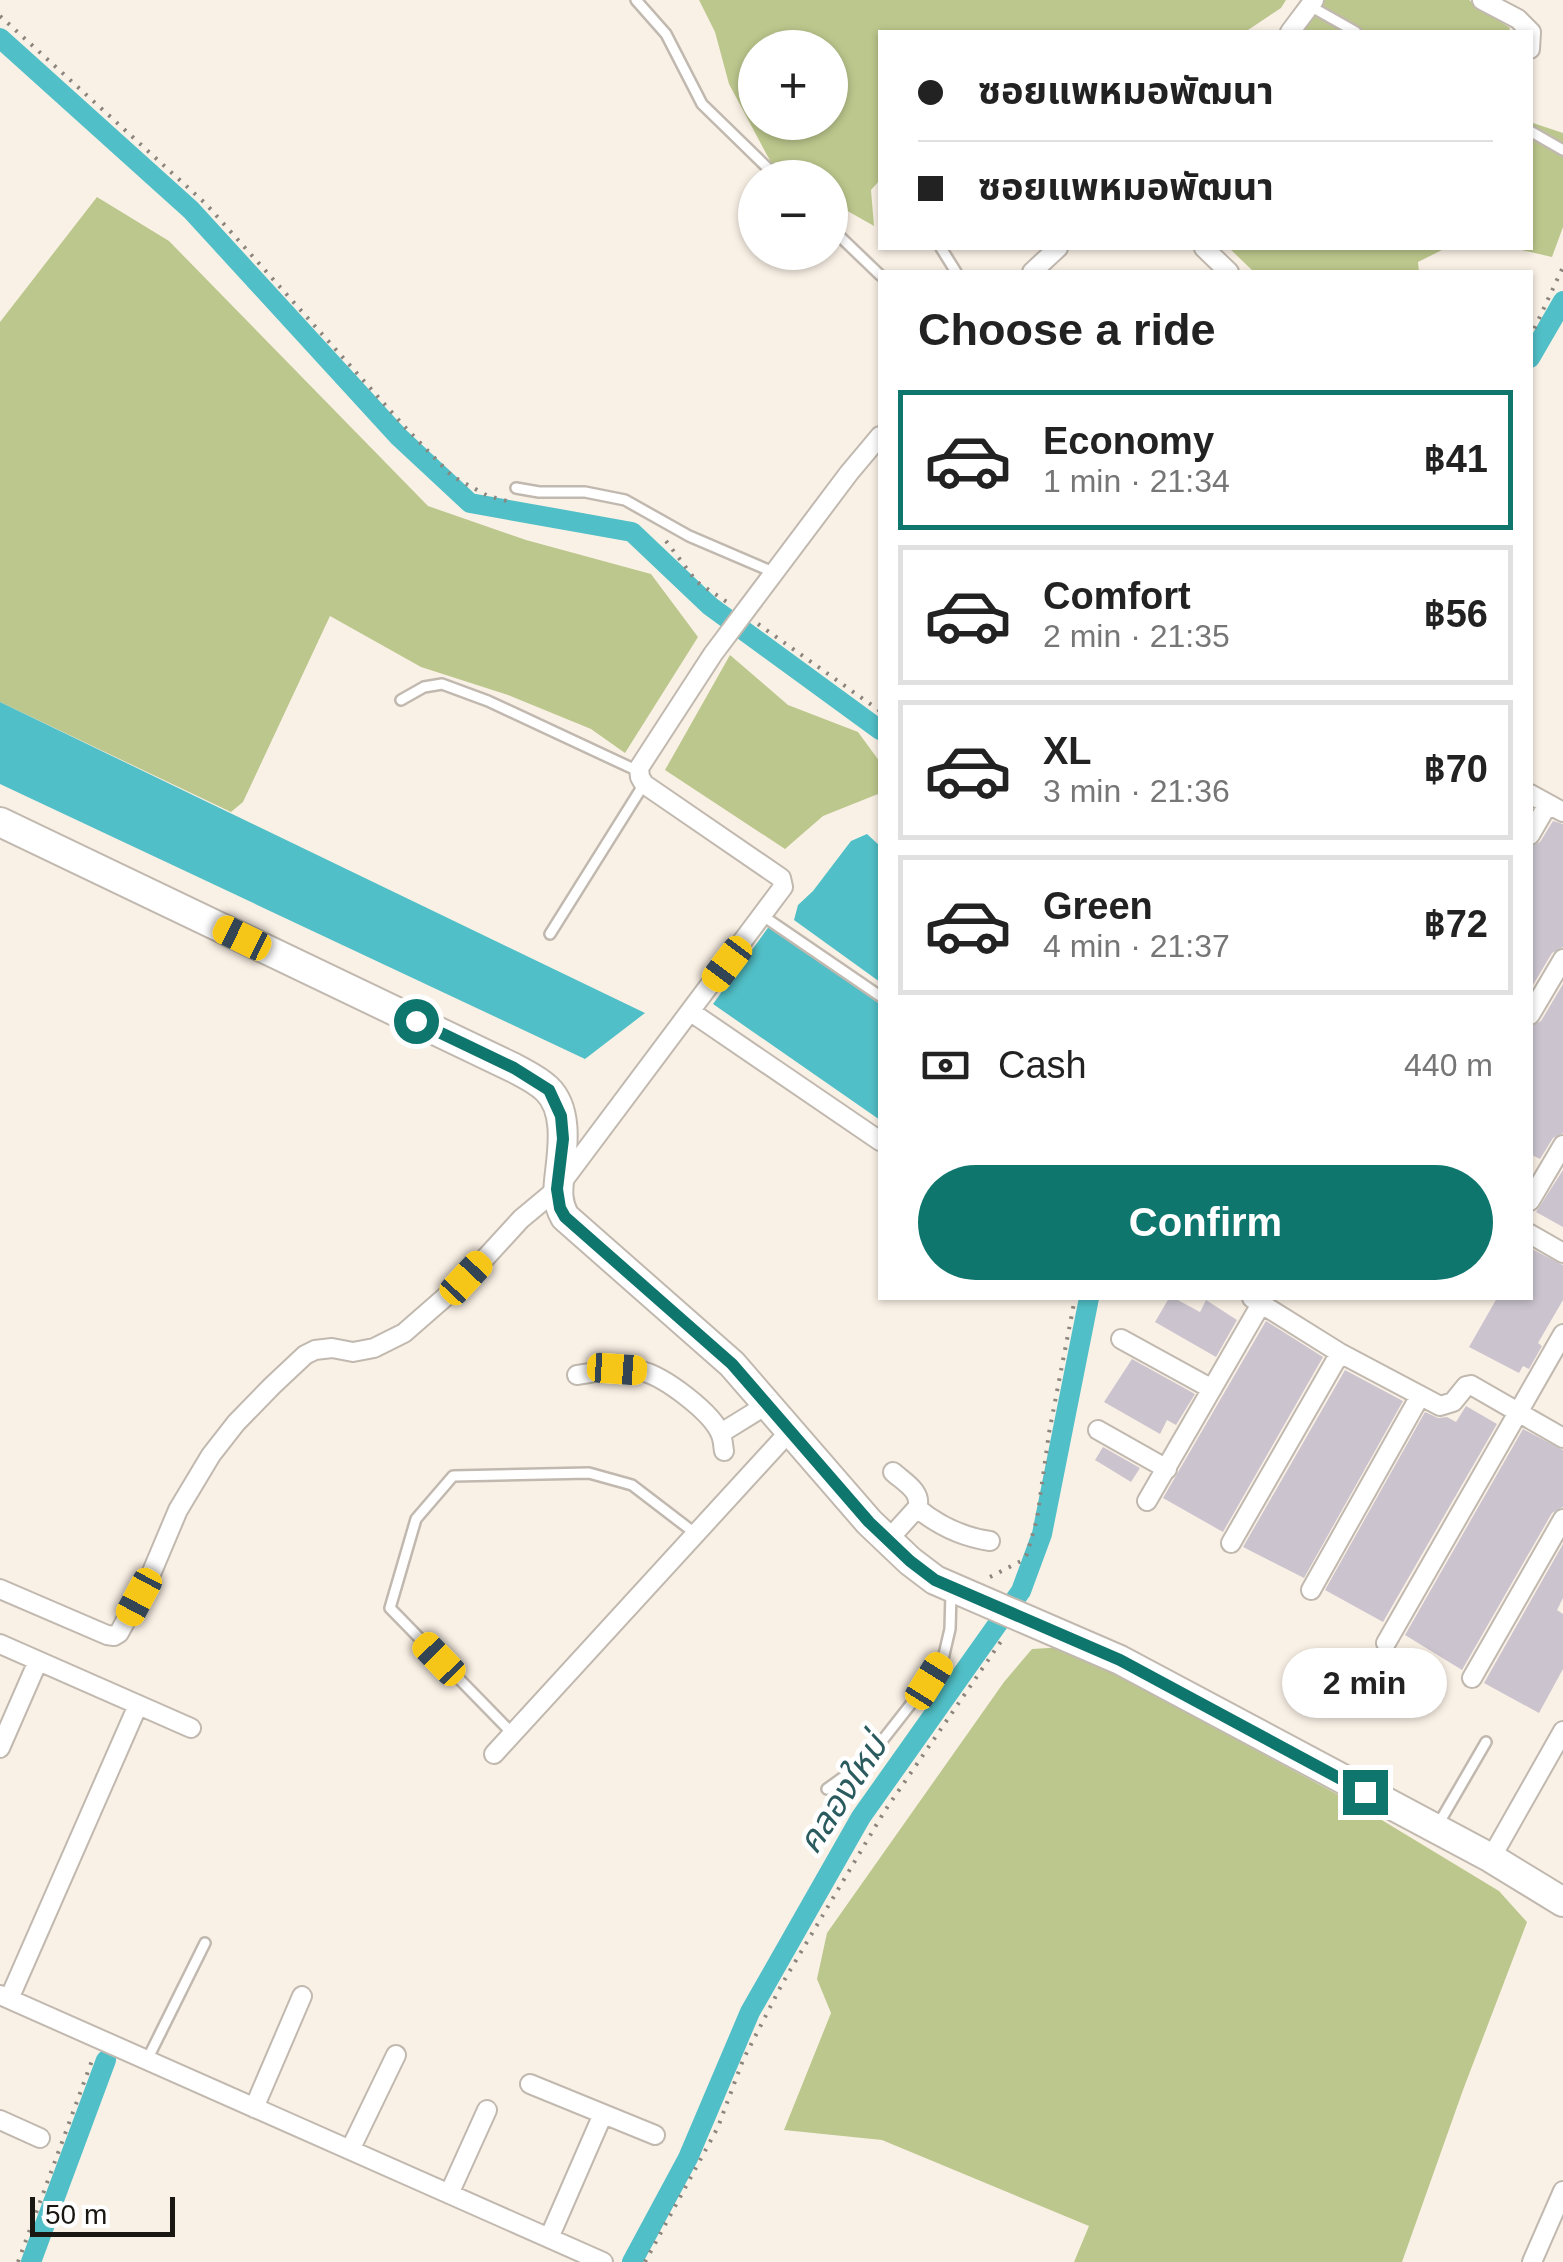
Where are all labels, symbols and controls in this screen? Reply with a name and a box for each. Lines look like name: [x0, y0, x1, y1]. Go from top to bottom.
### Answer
map controls: [738, 30, 848, 270]
button: +: [738, 30, 848, 140]
text: ซอยแพหมอพัฒนา: [978, 70, 1274, 112]
button: −: [738, 160, 848, 270]
text: ซอยแพหมอพัฒนา: [978, 166, 1274, 208]
text: Choose a ride: [918, 304, 1216, 355]
icon: car: [923, 415, 1013, 505]
text: Economy: [1043, 420, 1214, 462]
text: ฿41: [1424, 438, 1488, 480]
text: 1 min · 21:34: [1043, 463, 1230, 499]
icon: car: [923, 570, 1013, 660]
text: Comfort: [1043, 575, 1191, 617]
text: ฿56: [1424, 593, 1488, 635]
text: 2 min · 21:35: [1043, 618, 1230, 654]
icon: car: [923, 725, 1013, 815]
text: XL: [1043, 730, 1092, 772]
text: ฿70: [1424, 748, 1488, 790]
text: 3 min · 21:36: [1043, 773, 1230, 809]
icon: car: [923, 880, 1013, 970]
text: Green: [1043, 885, 1153, 927]
text: ฿72: [1424, 903, 1488, 945]
car: [208, 911, 276, 965]
text: 4 min · 21:37: [1043, 928, 1230, 964]
car: [697, 931, 757, 997]
route start: [394, 999, 439, 1044]
icon: cash: [918, 1038, 973, 1093]
text: Cash: [998, 1044, 1087, 1086]
text: 440 m: [1404, 1047, 1493, 1083]
button: Confirm: [918, 1165, 1493, 1280]
car: [435, 1246, 497, 1310]
car: [586, 1352, 648, 1386]
car: [112, 1563, 166, 1631]
car: [407, 1627, 471, 1691]
callout: 2 min: [1282, 1647, 1448, 1717]
car: [900, 1648, 958, 1714]
text: 2 min: [1323, 1665, 1406, 1701]
water label: คลองใหม่: [789, 1723, 897, 1860]
route end: [1343, 1770, 1388, 1815]
scale bar: [30, 2192, 175, 2236]
text: 50 m: [45, 2199, 107, 2230]

